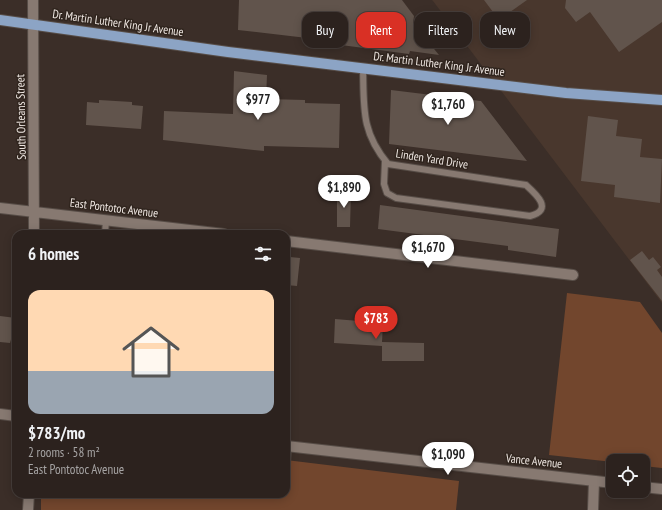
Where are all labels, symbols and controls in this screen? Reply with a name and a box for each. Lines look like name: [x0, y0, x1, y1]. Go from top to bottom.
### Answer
street label: Dr. Martin Luther King Jr Avenue: [52, 6, 185, 39]
chip: Buy: [302, 12, 348, 48]
chip: Rent: [356, 12, 406, 48]
chip: Filters: [414, 12, 472, 48]
chip: New: [480, 12, 530, 48]
street label: Dr. Martin Luther King Jr Avenue: [373, 48, 506, 79]
street label: South Orleans Street: [12, 73, 29, 160]
pin: $977: [234, 87, 282, 121]
text: $977: [246, 91, 270, 108]
pin: $1,760: [415, 92, 481, 126]
text: $1,760: [431, 96, 465, 113]
street label: Linden Yard Drive: [395, 145, 469, 172]
pin: $1,890: [311, 175, 377, 209]
text: $1,890: [327, 179, 361, 196]
street label: East Pontotoc Avenue: [69, 195, 159, 220]
pin: $1,670: [395, 235, 461, 269]
text: $1,670: [411, 239, 445, 256]
text: 6 homes: [28, 243, 79, 265]
icon: filters: [252, 243, 274, 265]
pin: $783: [352, 306, 400, 340]
text: $783: [364, 310, 388, 327]
icon: home: [115, 316, 187, 388]
text: $783/mo: [28, 422, 85, 444]
pin: $1,090: [415, 442, 481, 476]
text: 2 rooms · 58 m²: [28, 444, 100, 461]
text: $1,090: [431, 446, 465, 463]
street label: Vance Avenue: [504, 450, 563, 471]
map controls: [606, 454, 650, 498]
button: locate: [606, 454, 650, 498]
text: East Pontotoc Avenue: [28, 461, 124, 478]

